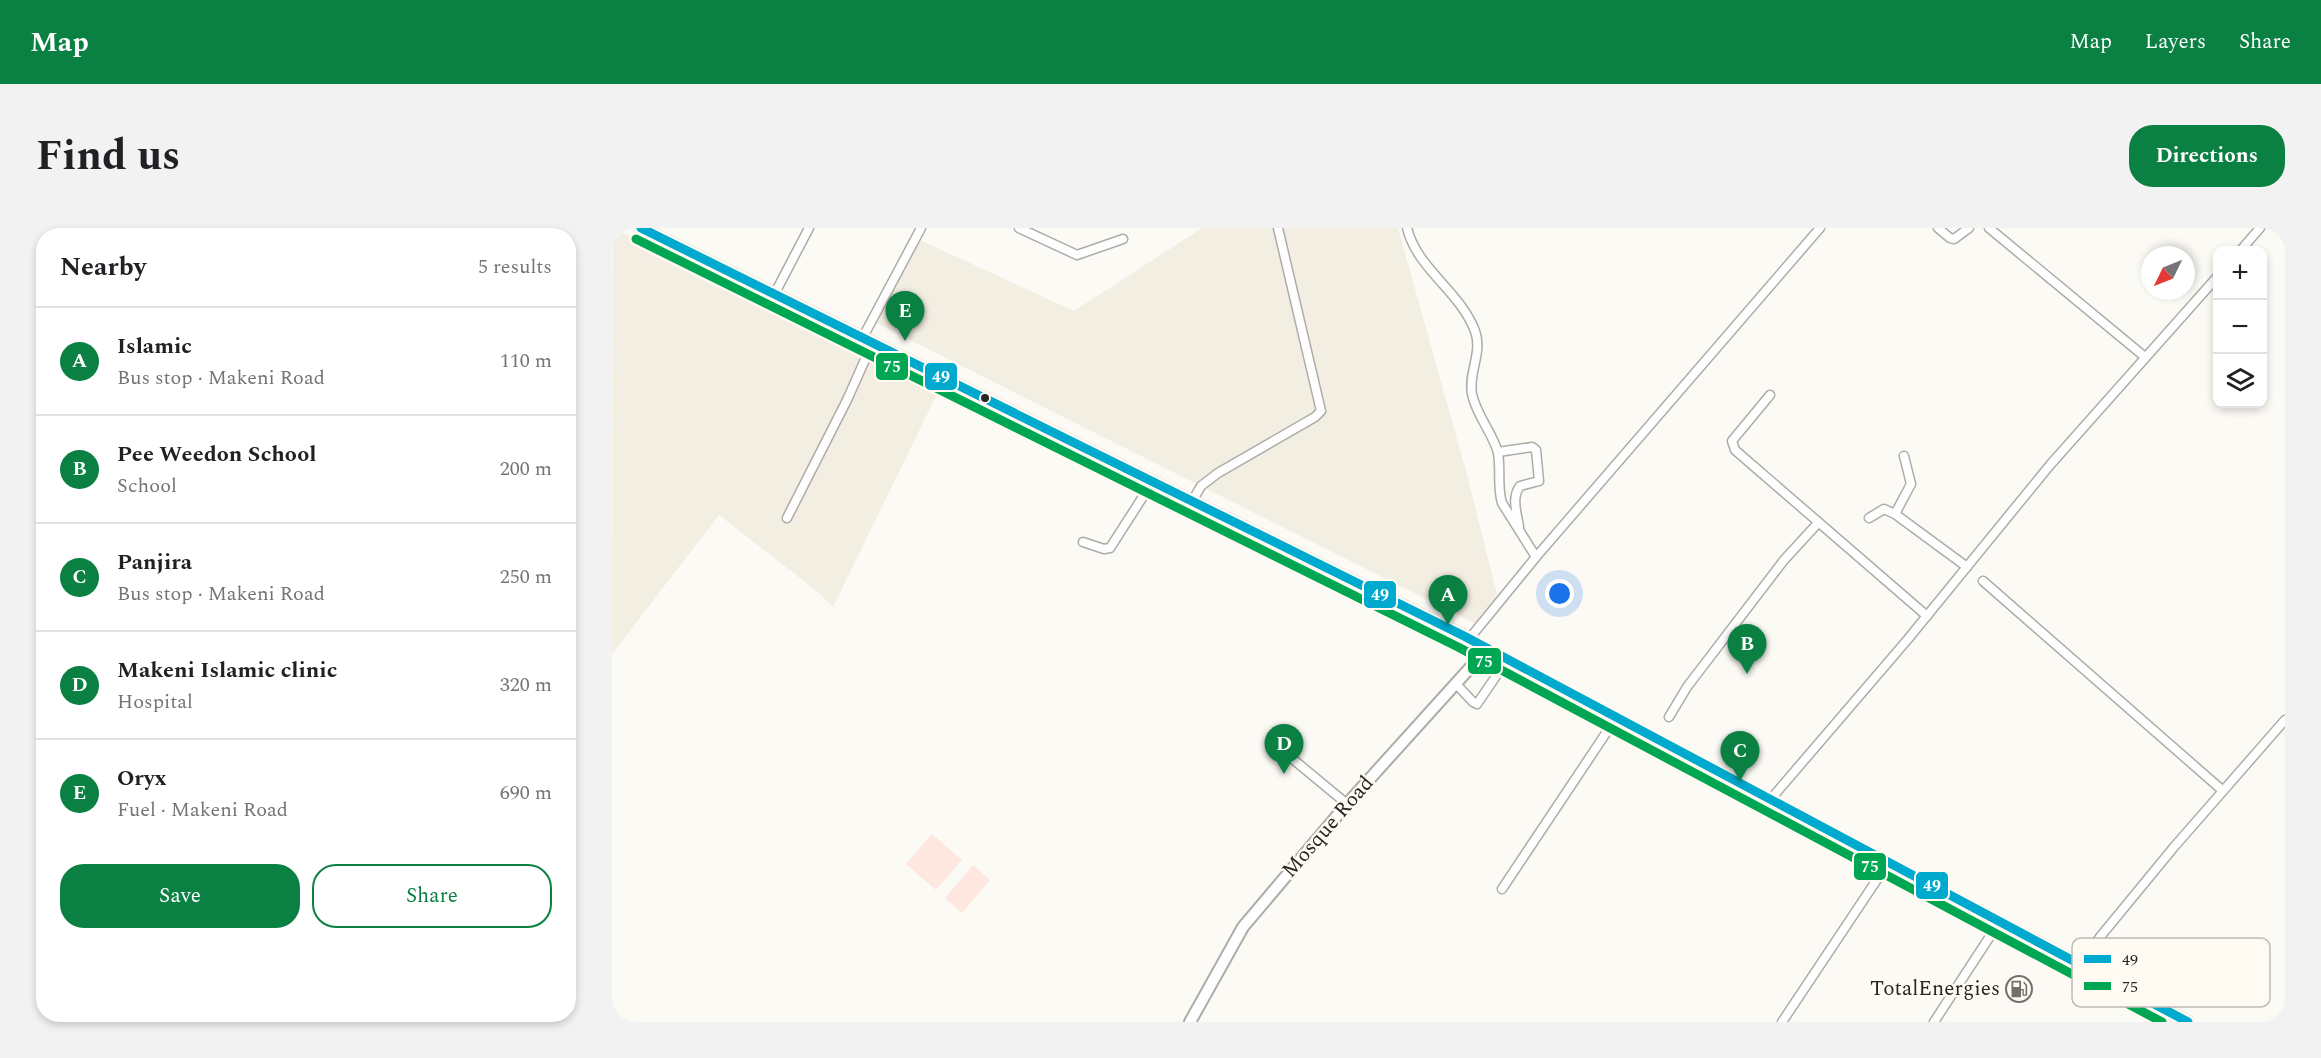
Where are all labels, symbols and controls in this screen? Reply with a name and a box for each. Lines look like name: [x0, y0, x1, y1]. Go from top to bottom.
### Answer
text: Map: [30, 21, 89, 64]
text: Map: [2070, 26, 2112, 58]
text: Layers: [2145, 26, 2206, 58]
text: Share: [2239, 26, 2291, 58]
text: Find us: [36, 125, 180, 188]
button: Directions: [2129, 125, 2285, 187]
north arrow: [2141, 246, 2195, 300]
map controls: [2213, 246, 2267, 408]
button: +: [2213, 246, 2267, 300]
text: Nearby: [60, 247, 146, 287]
text: 5 results: [478, 252, 552, 282]
pin: E: [886, 291, 924, 341]
button: −: [2213, 300, 2267, 354]
text: Islamic: [117, 330, 192, 363]
text: A: [72, 346, 87, 376]
text: 110 m: [500, 346, 552, 376]
line badge: 75: [875, 352, 909, 381]
button: layers: [2213, 354, 2267, 408]
text: 75: [883, 355, 901, 379]
line badge: 49: [924, 362, 958, 391]
text: Bus stop · Makeni Road: [117, 363, 325, 393]
text: 49: [932, 365, 950, 389]
unlabelled marker: [979, 392, 991, 404]
text: Pee Weedon School: [117, 438, 316, 471]
text: B: [72, 454, 87, 484]
text: 200 m: [500, 454, 552, 484]
text: School: [117, 471, 177, 501]
text: Panjira: [117, 546, 192, 579]
text: C: [72, 562, 87, 592]
text: 250 m: [500, 562, 552, 592]
pin: A: [1428, 576, 1468, 625]
text: Bus stop · Makeni Road: [117, 579, 325, 609]
your location: [1545, 579, 1574, 608]
line badge: 49: [1363, 580, 1397, 609]
text: 49: [1371, 583, 1389, 607]
pin: B: [1728, 624, 1766, 674]
line badge: 75: [1467, 647, 1502, 675]
text: 75: [1475, 650, 1493, 674]
text: Makeni Islamic clinic: [117, 654, 337, 687]
text: D: [71, 670, 88, 700]
text: 320 m: [500, 670, 552, 700]
text: Hospital: [117, 687, 193, 717]
pin: D: [1264, 724, 1304, 774]
pin: C: [1720, 732, 1760, 781]
text: Oryx: [117, 762, 167, 795]
street label: Mosque Road: [1274, 769, 1382, 885]
text: E: [73, 778, 86, 808]
text: 690 m: [500, 778, 552, 808]
text: Fuel · Makeni Road: [117, 795, 288, 825]
line badge: 75: [1853, 852, 1887, 881]
text: 75: [1861, 855, 1879, 879]
button: Save: [60, 864, 300, 928]
button: Share: [312, 864, 552, 928]
line badge: 49: [1915, 871, 1949, 900]
text: 49: [1923, 874, 1941, 898]
legend: [2072, 938, 2270, 1007]
text: 49: [2122, 948, 2138, 972]
place label: TotalEnergies: [1870, 973, 2000, 1005]
fuel station icon: TotalEnergies: [2004, 974, 2034, 1004]
text: 75: [2122, 975, 2138, 999]

